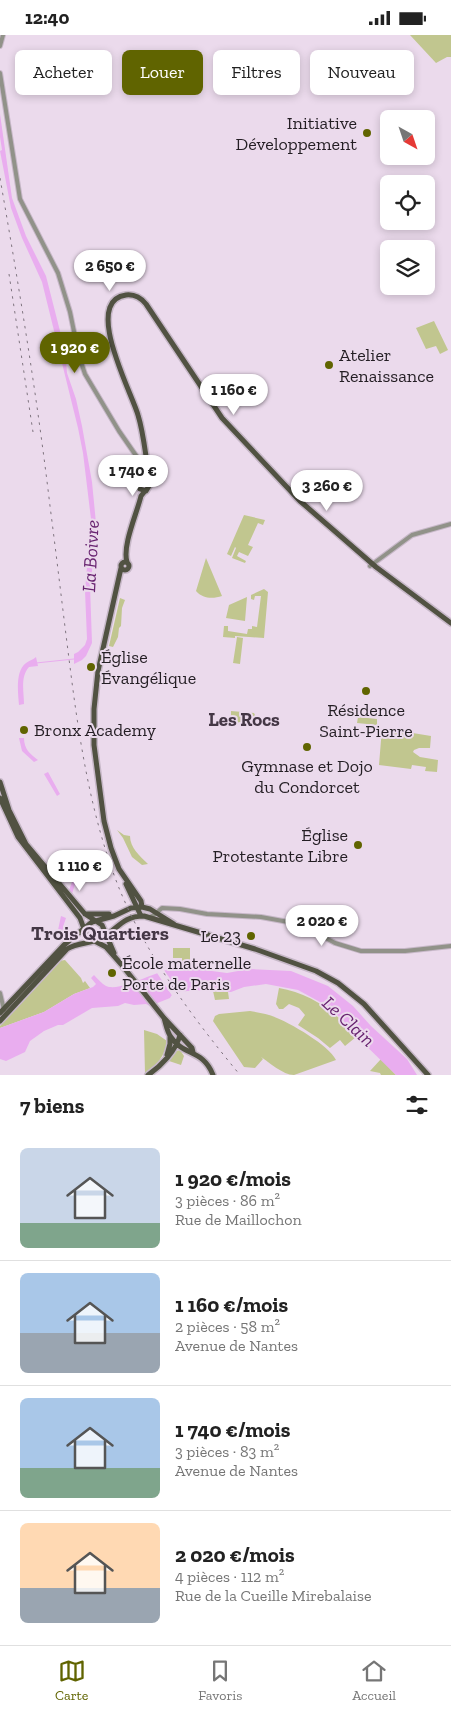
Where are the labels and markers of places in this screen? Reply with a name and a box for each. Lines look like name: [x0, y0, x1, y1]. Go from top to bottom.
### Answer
place label: Initiative Développement: [236, 112, 357, 155]
marker: Initiative Développement: [361, 127, 373, 139]
pin: 2 650 €: [64, 249, 156, 292]
pin: 1 920 €: [29, 331, 121, 374]
place label: Atelier Renaissance: [339, 344, 434, 387]
marker: Atelier Renaissance: [323, 359, 335, 371]
pin: 1 160 €: [188, 373, 280, 416]
pin: 1 740 €: [87, 455, 179, 497]
pin: 3 260 €: [281, 469, 373, 512]
place label: Église Évangélique: [101, 646, 196, 689]
marker: Église Évangélique: [85, 661, 97, 673]
marker: Résidence Saint-Pierre: [360, 685, 372, 697]
place label: Résidence Saint-Pierre: [319, 699, 413, 742]
place label: Bronx Academy: [34, 719, 157, 741]
marker: Bronx Academy: [18, 724, 30, 736]
marker: Gymnase et Dojo du Condorcet: [301, 741, 313, 753]
place label: Gymnase et Dojo du Condorcet: [241, 755, 373, 798]
place label: Église Protestante Libre: [212, 824, 348, 867]
marker: Église Protestante Libre: [352, 839, 364, 851]
pin: 1 110 €: [34, 849, 126, 892]
pin: 2 020 €: [276, 905, 368, 947]
place label: Le 23: [201, 925, 241, 947]
marker: Le 23: [245, 930, 257, 942]
place label: École maternelle Porte de Paris: [122, 952, 251, 995]
marker: École maternelle Porte de Paris: [106, 967, 118, 979]

